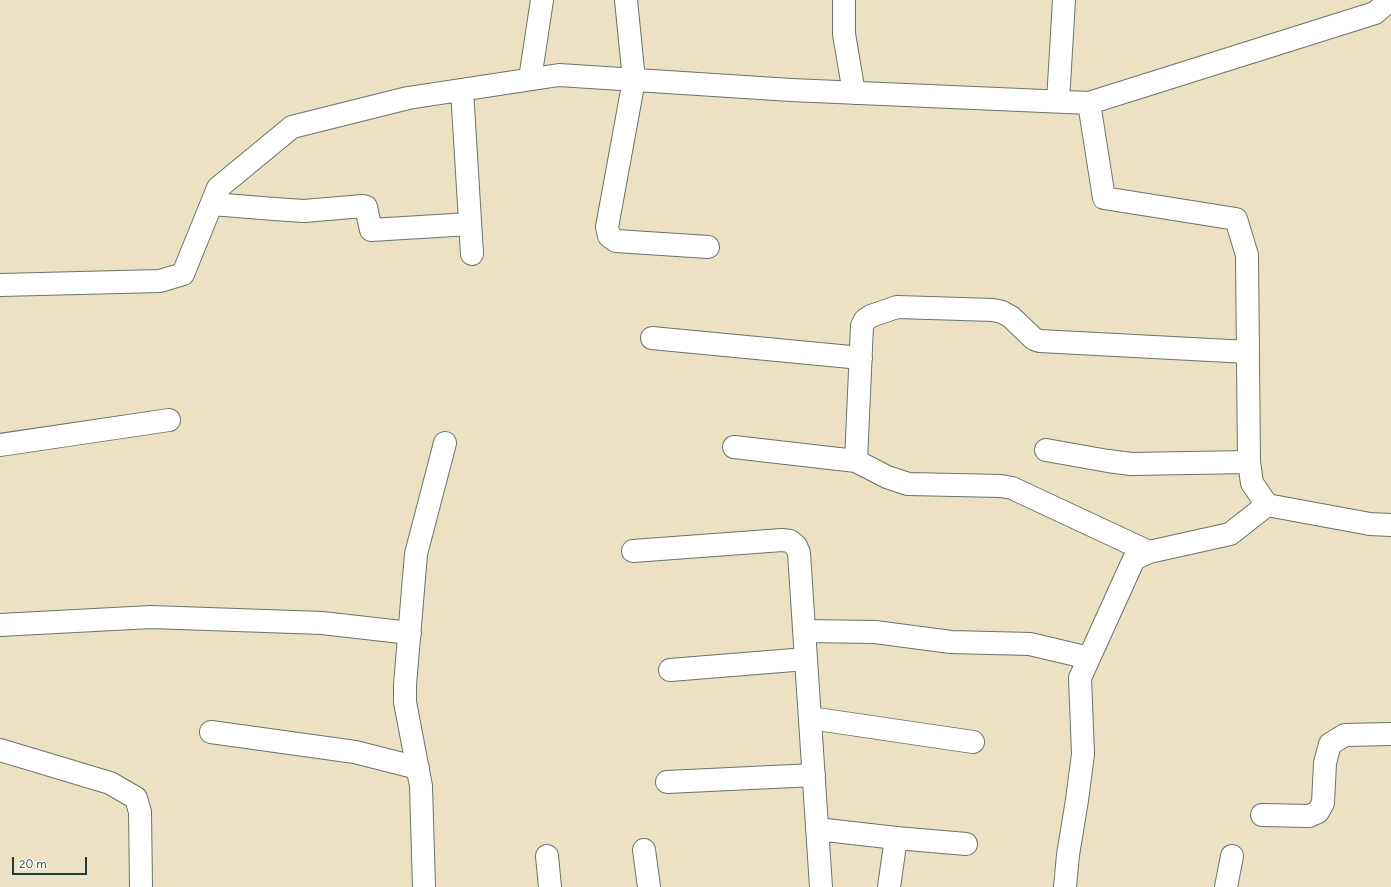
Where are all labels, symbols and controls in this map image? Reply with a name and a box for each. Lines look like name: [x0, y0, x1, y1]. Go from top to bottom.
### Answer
scale bar: [14, 849, 89, 875]
text: 20 m: [19, 856, 47, 871]

